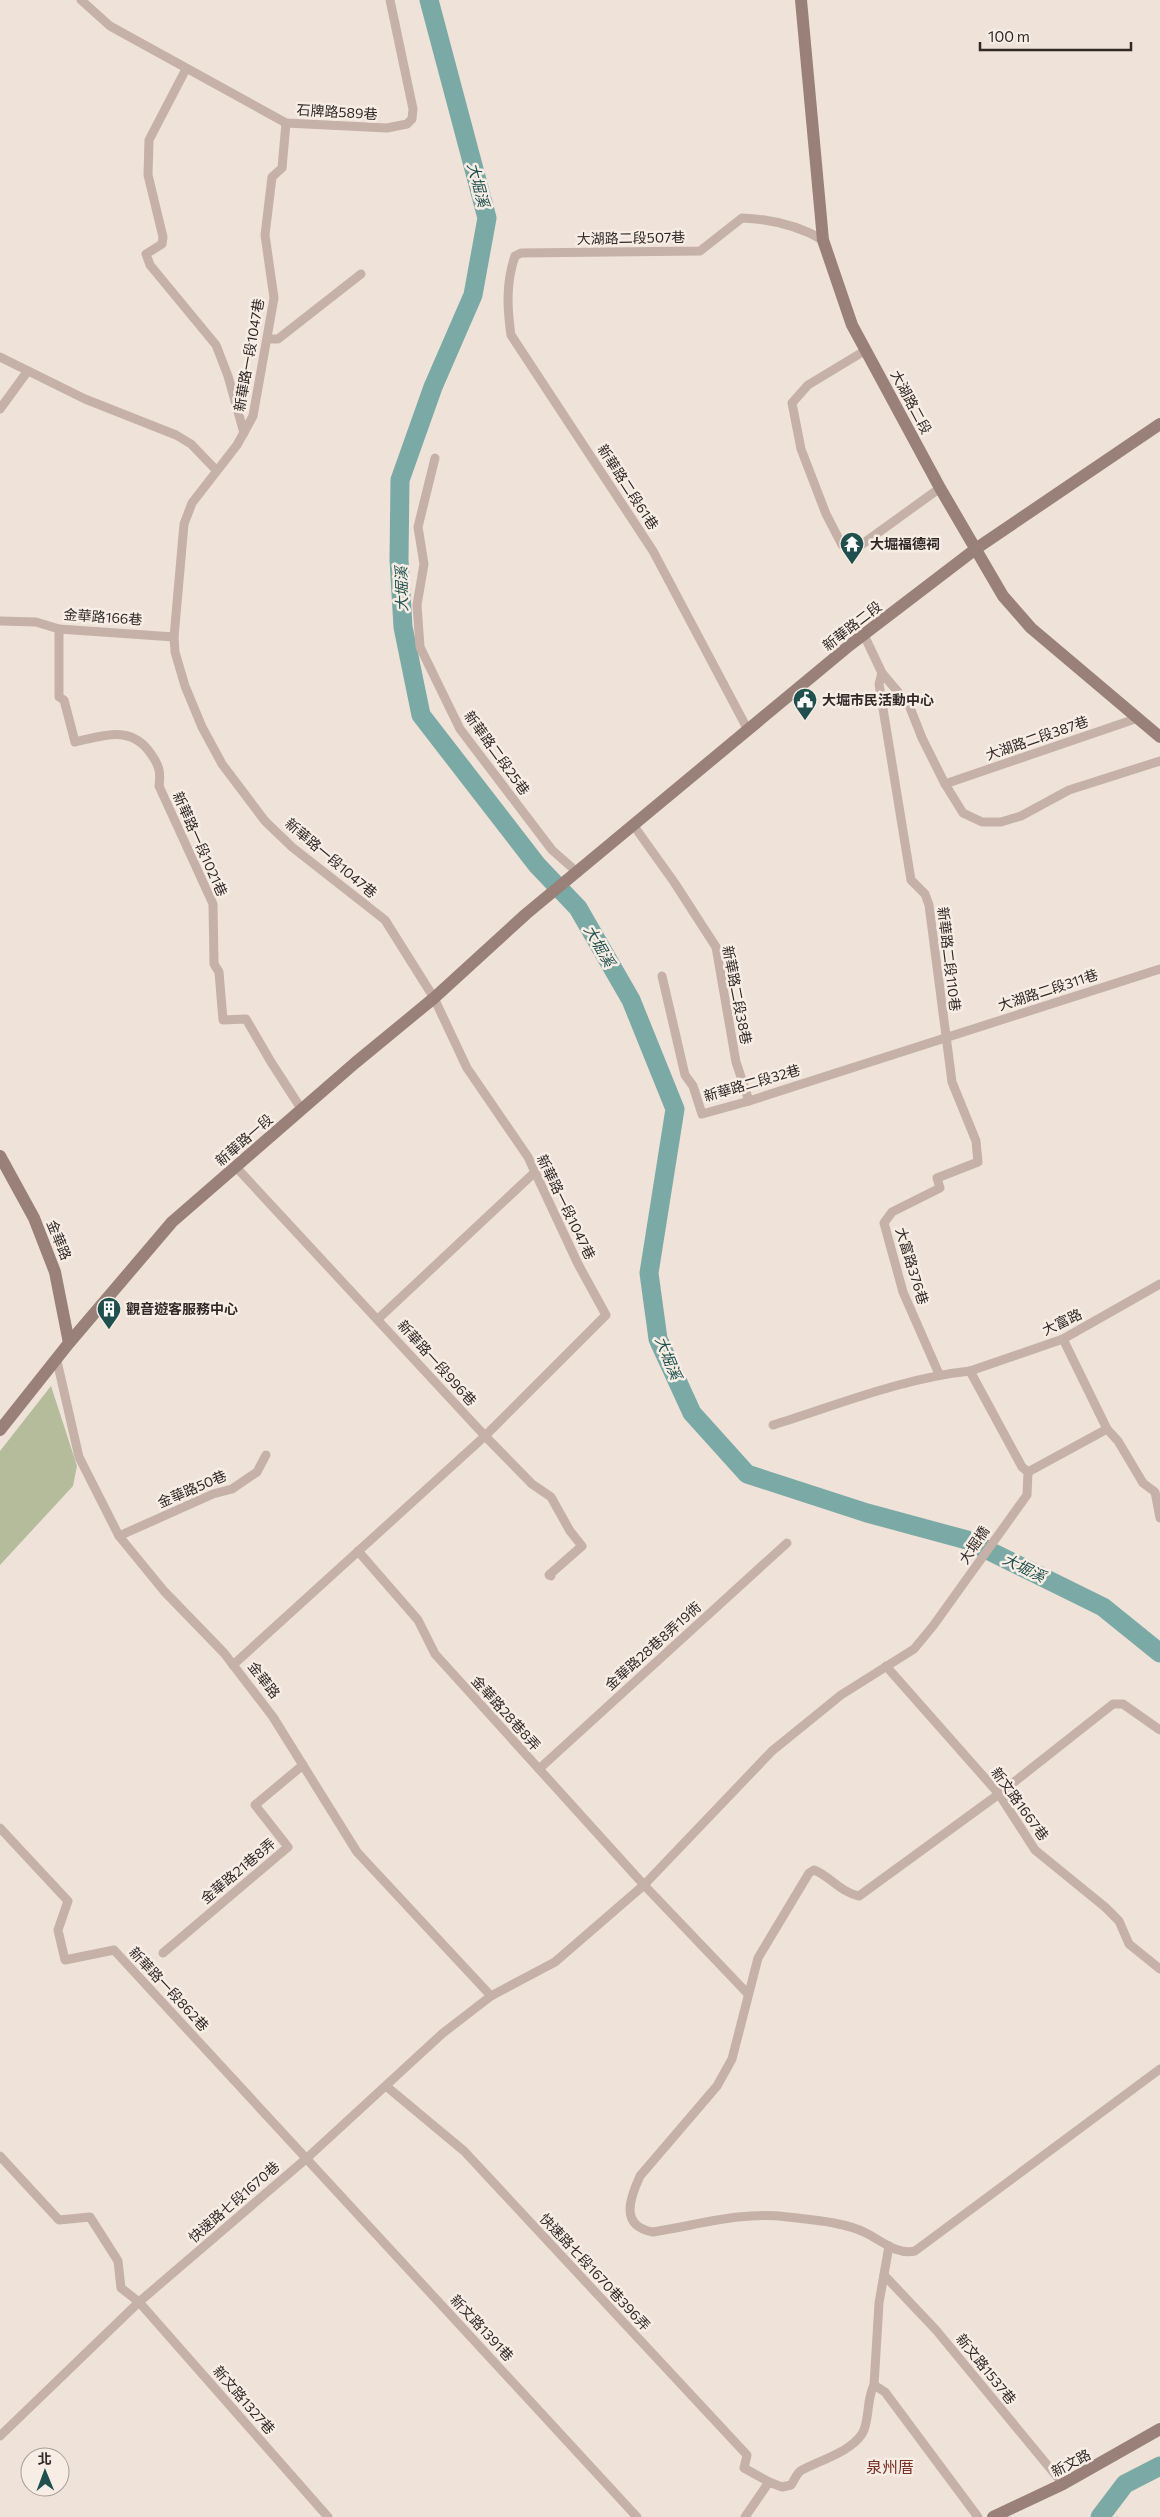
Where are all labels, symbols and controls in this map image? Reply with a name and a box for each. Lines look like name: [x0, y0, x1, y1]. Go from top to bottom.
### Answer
scale bar: [980, 20, 1131, 52]
text: 100 m: [988, 27, 1030, 45]
street label: 石牌路589巷: [296, 101, 378, 122]
water label: 大堀溪: [464, 161, 494, 211]
street label: 大湖路二段507巷: [577, 228, 685, 247]
street label: 新華路一段1047巷: [230, 297, 267, 413]
street label: 大湖路二段: [888, 367, 935, 437]
street label: 新華路二段61巷: [594, 441, 662, 533]
temple icon: 大堀福德祠: [839, 531, 865, 565]
place label: 大堀福德祠: [870, 535, 940, 552]
water label: 大堀溪: [392, 564, 410, 612]
street label: 新華路二段: [819, 597, 885, 654]
street label: 金華路166巷: [63, 605, 143, 628]
public building icon: 大堀市民活動中心: [792, 687, 818, 721]
place label: 大堀市民活動中心: [822, 691, 934, 708]
street label: 新華路二段25巷: [461, 707, 534, 798]
street label: 大湖路二段387巷: [983, 712, 1091, 763]
street label: 新華路一段1021巷: [170, 789, 231, 899]
street label: 新華路一段1047巷: [282, 814, 381, 901]
street label: 新華路二段110巷: [935, 906, 964, 1012]
water label: 大堀溪: [581, 922, 620, 971]
street label: 新華路二段38巷: [720, 944, 755, 1046]
street label: 大湖路二段311巷: [996, 965, 1100, 1014]
street label: 新華路二段32巷: [702, 1061, 802, 1104]
street label: 新華路一段: [212, 1110, 276, 1169]
street label: 新華路一段1047巷: [534, 1152, 599, 1262]
street label: 金華路: [44, 1217, 75, 1262]
street label: 大富路376巷: [893, 1225, 932, 1306]
building icon: 觀音遊客服務中心: [96, 1296, 122, 1330]
place label: 觀音遊客服務中心: [126, 1300, 238, 1317]
street label: 大富路: [1039, 1305, 1084, 1338]
street label: 新華路一段996巷: [394, 1316, 480, 1409]
water label: 大堀溪: [652, 1333, 686, 1384]
street label: 金華路50巷: [155, 1466, 229, 1511]
street label: 大堀橋: [955, 1523, 992, 1567]
water label: 大堀溪: [1000, 1549, 1050, 1586]
street label: 金華路28巷8弄19衖: [601, 1598, 704, 1693]
street label: 金華路: [245, 1658, 284, 1701]
street label: 金華路28巷8弄: [468, 1672, 544, 1754]
street label: 新文路1667巷: [988, 1764, 1053, 1844]
street label: 金華路21巷8弄: [197, 1834, 278, 1907]
street label: 新華路一段862巷: [126, 1943, 213, 2034]
street label: 快速路七段1670巷: [185, 2158, 283, 2246]
street label: 快速路七段1670巷396弄: [537, 2210, 654, 2334]
street label: 新文路1391巷: [447, 2291, 517, 2364]
street label: 新文路1537巷: [953, 2330, 1020, 2407]
street label: 新文路1327巷: [210, 2362, 279, 2437]
street label: 新文路: [1048, 2445, 1093, 2480]
north arrow: [20, 2447, 70, 2497]
text: 北: [38, 2450, 52, 2467]
district label: 泉州厝: [866, 2457, 914, 2476]

